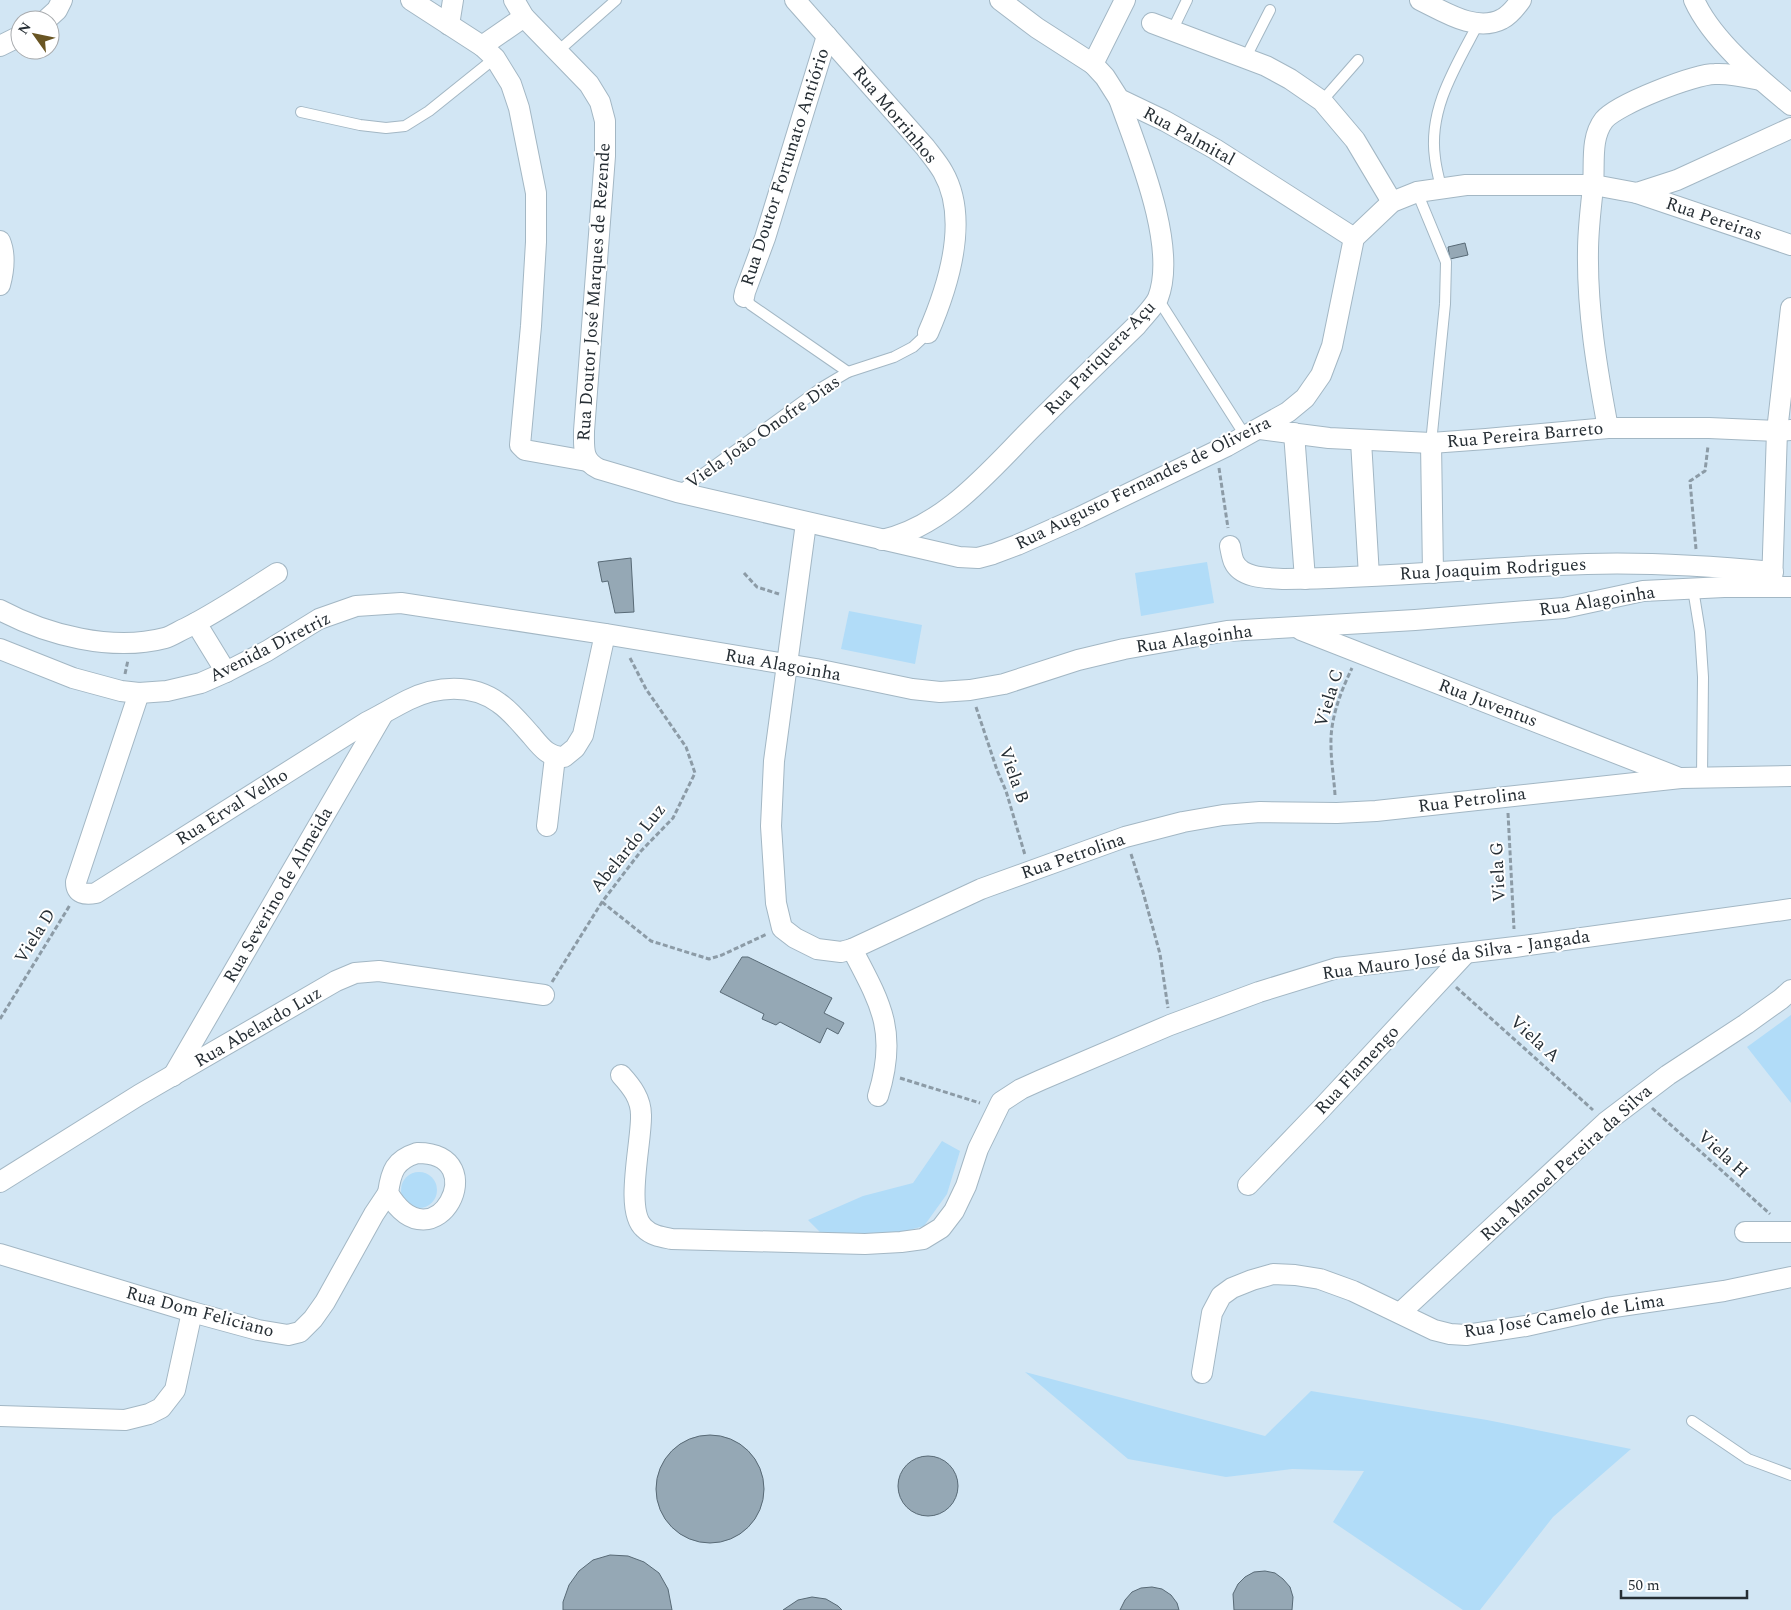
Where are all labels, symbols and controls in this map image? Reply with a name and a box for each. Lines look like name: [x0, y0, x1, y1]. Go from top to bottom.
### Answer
north arrow: [10, 10, 60, 60]
text: N: [13, 18, 36, 39]
street label: Rua Doutor Fortunato Antiório: [734, 45, 836, 289]
street label: Rua Morrinhos: [846, 60, 944, 170]
street label: Rua Palmital: [1138, 100, 1240, 172]
street label: Rua Doutor José Marques de Rezende: [570, 142, 618, 442]
street label: Rua Pereiras: [1662, 190, 1766, 248]
street label: Rua Pariquera-Açu: [1038, 294, 1162, 422]
street label: Viela João Onofre Dias: [680, 368, 846, 496]
street label: Rua Augusto Fernandes de Oliveira: [1011, 409, 1276, 557]
street label: Rua Pereira Barreto: [1446, 415, 1604, 455]
street label: Rua Joaquim Rodrigues: [1399, 551, 1587, 587]
street label: Rua Alagoinha: [1537, 578, 1657, 624]
street label: Avenida Diretriz: [205, 605, 335, 689]
street label: Rua Alagoinha: [1134, 617, 1254, 661]
street label: Rua Alagoinha: [723, 642, 843, 689]
street label: Viela C: [1307, 666, 1351, 730]
street label: Rua Juventus: [1434, 672, 1542, 734]
street label: Viela B: [992, 743, 1036, 807]
street label: Rua Erval Velho: [171, 762, 293, 852]
street label: Rua Petrolina: [1416, 780, 1528, 820]
street label: Abelardo Luz: [584, 798, 672, 898]
street label: Rua Severino de Almeida: [216, 802, 340, 988]
street label: Rua Petrolina: [1017, 825, 1129, 886]
street label: Viela G: [1483, 841, 1513, 903]
street label: Viela D: [8, 903, 62, 969]
street label: Rua Mauro José da Silva - Jangada: [1320, 923, 1592, 987]
street label: Rua Abelardo Luz: [189, 980, 327, 1074]
street label: Viela A: [1504, 1009, 1566, 1069]
street label: Rua Flamengo: [1308, 1019, 1406, 1121]
street label: Rua Manoel Pereira da Silva: [1474, 1078, 1658, 1248]
street label: Viela H: [1691, 1124, 1755, 1184]
street label: Rua Dom Feliciano: [123, 1279, 277, 1345]
street label: Rua José Camelo de Lima: [1462, 1287, 1666, 1345]
scale bar: [1621, 1568, 1747, 1600]
text: 50 m: [1628, 1574, 1660, 1597]

